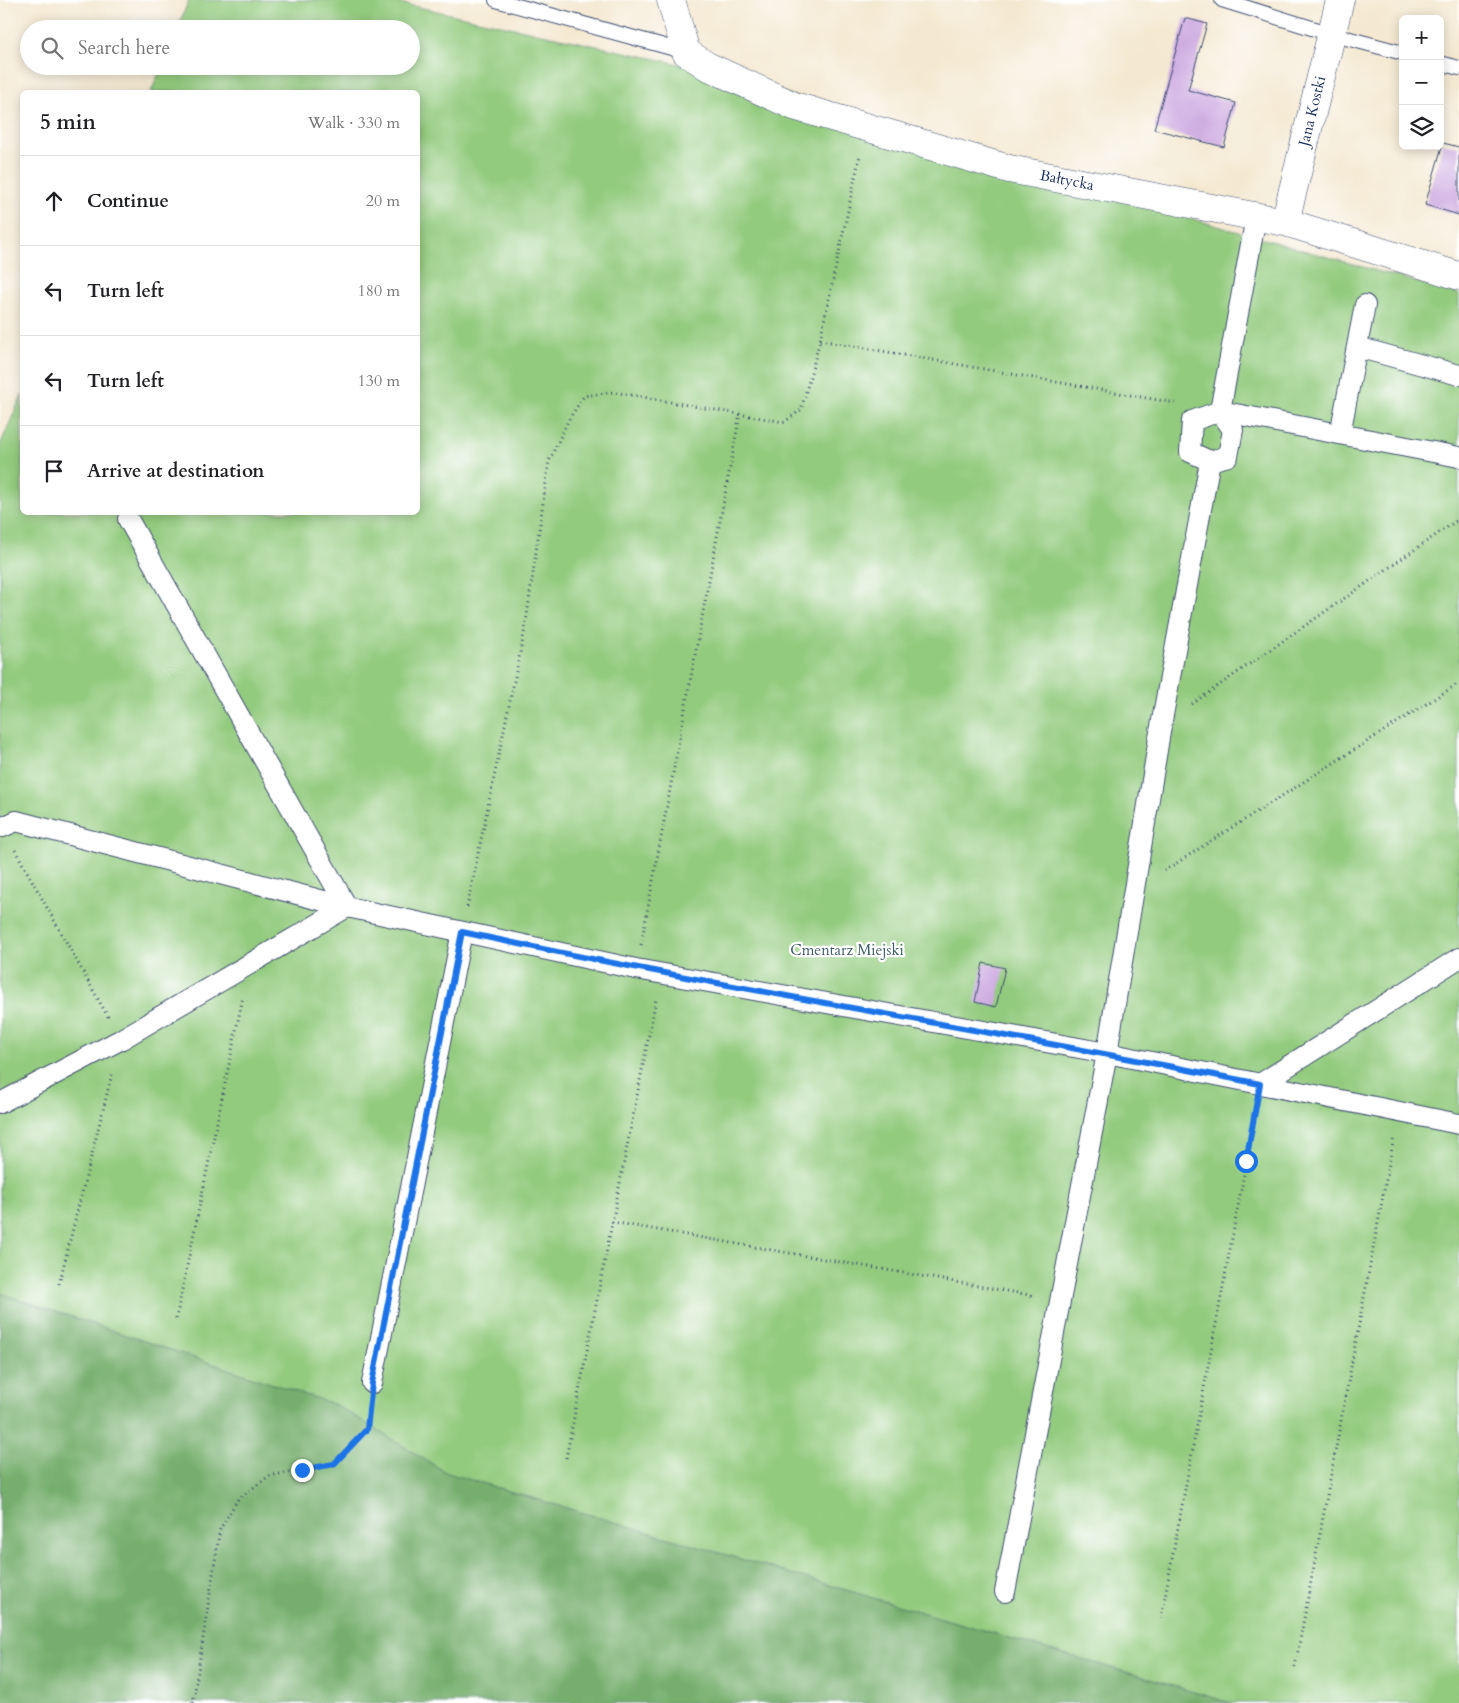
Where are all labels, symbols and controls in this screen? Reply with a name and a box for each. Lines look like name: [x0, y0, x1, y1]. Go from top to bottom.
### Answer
map controls: [1399, 15, 1444, 150]
button: +: [1399, 15, 1444, 60]
search box: [20, 20, 420, 75]
icon: search: [38, 34, 66, 62]
text: Search here: [78, 35, 170, 61]
button: −: [1399, 60, 1444, 105]
street label: Jana Kostki: [1293, 74, 1330, 150]
button: layers: [1399, 105, 1444, 150]
text: 5 min: [40, 108, 96, 137]
text: Walk · 330 m: [308, 112, 400, 134]
street label: Bałtycka: [1038, 165, 1096, 195]
icon: ahead: [40, 187, 68, 215]
text: Continue: [87, 188, 169, 214]
text: 20 m: [366, 190, 400, 212]
icon: left: [40, 277, 68, 305]
text: Turn left: [87, 278, 164, 304]
text: 180 m: [358, 280, 400, 302]
icon: left: [40, 367, 68, 395]
text: Turn left: [87, 368, 164, 394]
text: 130 m: [358, 370, 400, 392]
icon: arrive: [40, 457, 68, 485]
text: Arrive at destination: [87, 458, 264, 484]
park label: Cmentarz Miejski: [790, 940, 904, 960]
route start: [1235, 1150, 1258, 1173]
route end: [291, 1459, 314, 1482]

